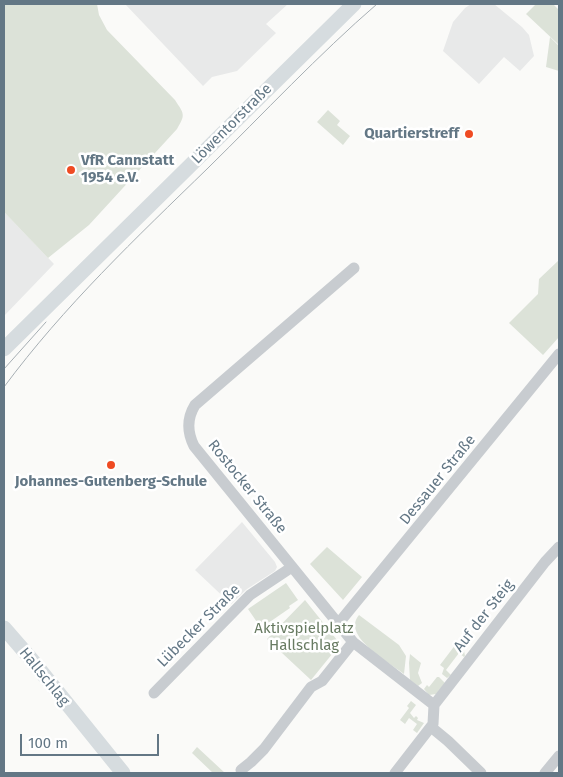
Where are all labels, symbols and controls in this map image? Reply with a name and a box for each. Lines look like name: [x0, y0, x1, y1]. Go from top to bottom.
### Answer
street label: Löwentorstraße: [188, 80, 276, 168]
place label: Quartierstreff: [364, 125, 459, 143]
marker: Quartierstreff: [463, 128, 475, 140]
place label: VfR Cannstatt 1954 e.V.: [81, 152, 174, 187]
marker: VfR Cannstatt 1954 e.V.: [65, 164, 77, 176]
street label: Dessauer Straße: [396, 431, 480, 529]
street label: Rostocker Straße: [204, 437, 290, 537]
marker: Johannes-Gutenberg-Schule: [105, 459, 117, 471]
place label: Johannes-Gutenberg-Schule: [15, 473, 207, 491]
street label: Auf der Steig: [450, 576, 518, 656]
street label: Lübecker Straße: [154, 581, 244, 671]
park label: Aktivspielplatz Hallschlag: [254, 620, 354, 655]
street label: Hallschlag: [15, 644, 73, 710]
scale bar: [22, 724, 161, 756]
text: 100 m: [28, 734, 68, 752]

